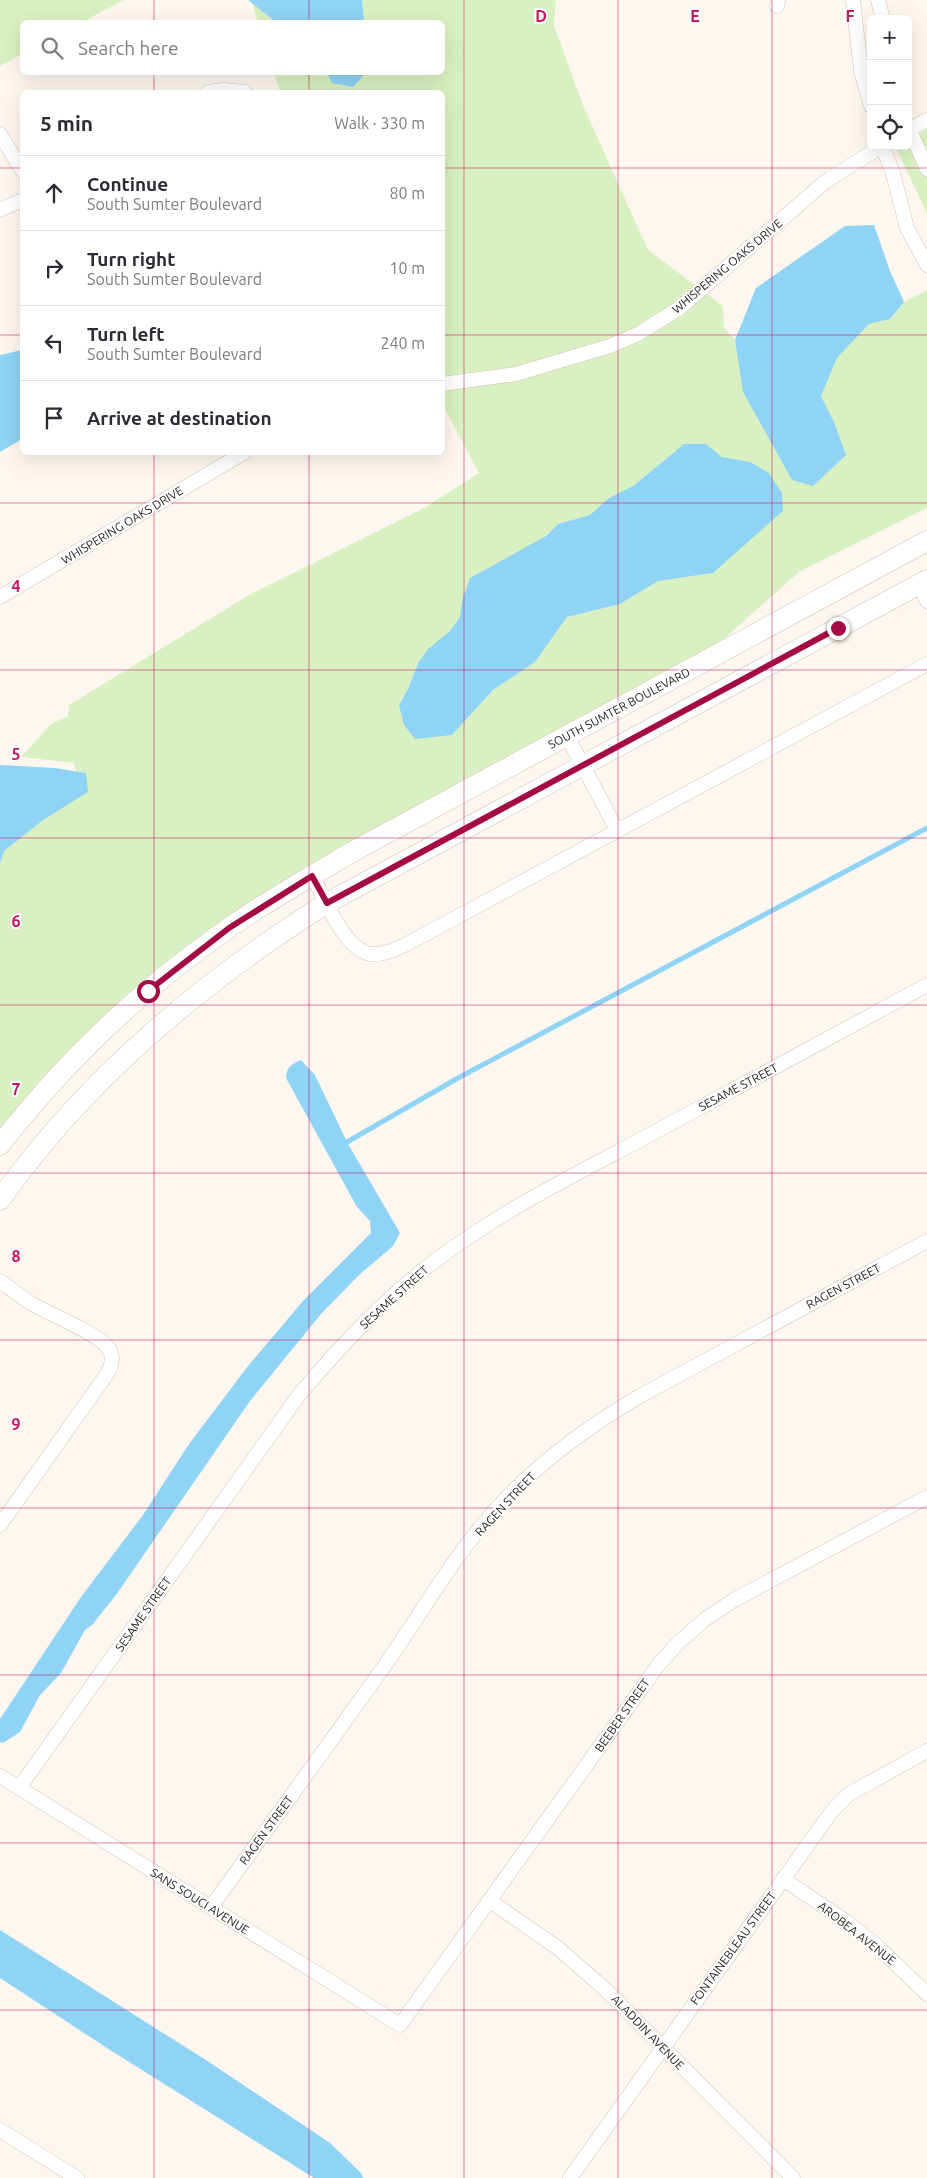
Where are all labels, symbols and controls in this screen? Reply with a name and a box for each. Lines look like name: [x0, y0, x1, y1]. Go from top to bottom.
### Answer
text: D: [535, 7, 547, 25]
text: E: [690, 7, 700, 25]
text: F: [846, 7, 855, 25]
map controls: [867, 15, 912, 150]
button: +: [867, 15, 912, 60]
search box: [20, 20, 445, 75]
icon: search: [38, 34, 66, 62]
text: Search here: [78, 37, 178, 59]
button: −: [867, 60, 912, 105]
button: locate: [867, 105, 912, 150]
text: 5 min: [40, 111, 93, 135]
text: Walk · 330 m: [334, 114, 425, 132]
text: Continue: [87, 173, 168, 195]
icon: ahead: [40, 179, 68, 207]
text: 80 m: [389, 184, 425, 202]
text: South Sumter Boulevard: [87, 195, 262, 213]
street label: WHISPERING OAKS DRIVE: [669, 216, 785, 316]
text: Turn right: [87, 248, 175, 270]
icon: right: [40, 254, 68, 282]
text: 10 m: [389, 259, 425, 277]
text: South Sumter Boulevard: [87, 270, 262, 288]
text: Turn left: [87, 323, 165, 345]
icon: left: [40, 329, 68, 357]
text: 240 m: [380, 334, 425, 352]
text: South Sumter Boulevard: [87, 345, 262, 363]
icon: arrive: [40, 404, 68, 432]
text: Arrive at destination: [87, 407, 272, 429]
street label: WHISPERING OAKS DRIVE: [59, 483, 185, 566]
text: 4: [11, 577, 21, 595]
route end: [827, 617, 850, 640]
street label: SOUTH SUMTER BOULEVARD: [546, 665, 692, 751]
text: 5: [11, 745, 21, 763]
text: 6: [11, 912, 21, 930]
route start: [137, 980, 160, 1003]
street label: SESAME STREET: [696, 1061, 780, 1113]
text: 7: [11, 1080, 21, 1098]
text: 8: [11, 1247, 21, 1265]
street label: RAGEN STREET: [804, 1261, 883, 1311]
street label: SESAME STREET: [357, 1263, 431, 1331]
text: 9: [11, 1415, 21, 1433]
street label: RAGEN STREET: [472, 1469, 538, 1538]
street label: SESAME STREET: [113, 1574, 174, 1654]
street label: BEEBER STREET: [592, 1676, 652, 1754]
street label: RAGEN STREET: [237, 1793, 296, 1867]
street label: SANS SOUCI AVENUE: [148, 1865, 252, 1937]
street label: FONTAINEBLEAU STREET: [688, 1889, 779, 2007]
street label: AROBEA AVENUE: [816, 1899, 899, 1967]
street label: ALADDIN AVENUE: [609, 1992, 687, 2072]

